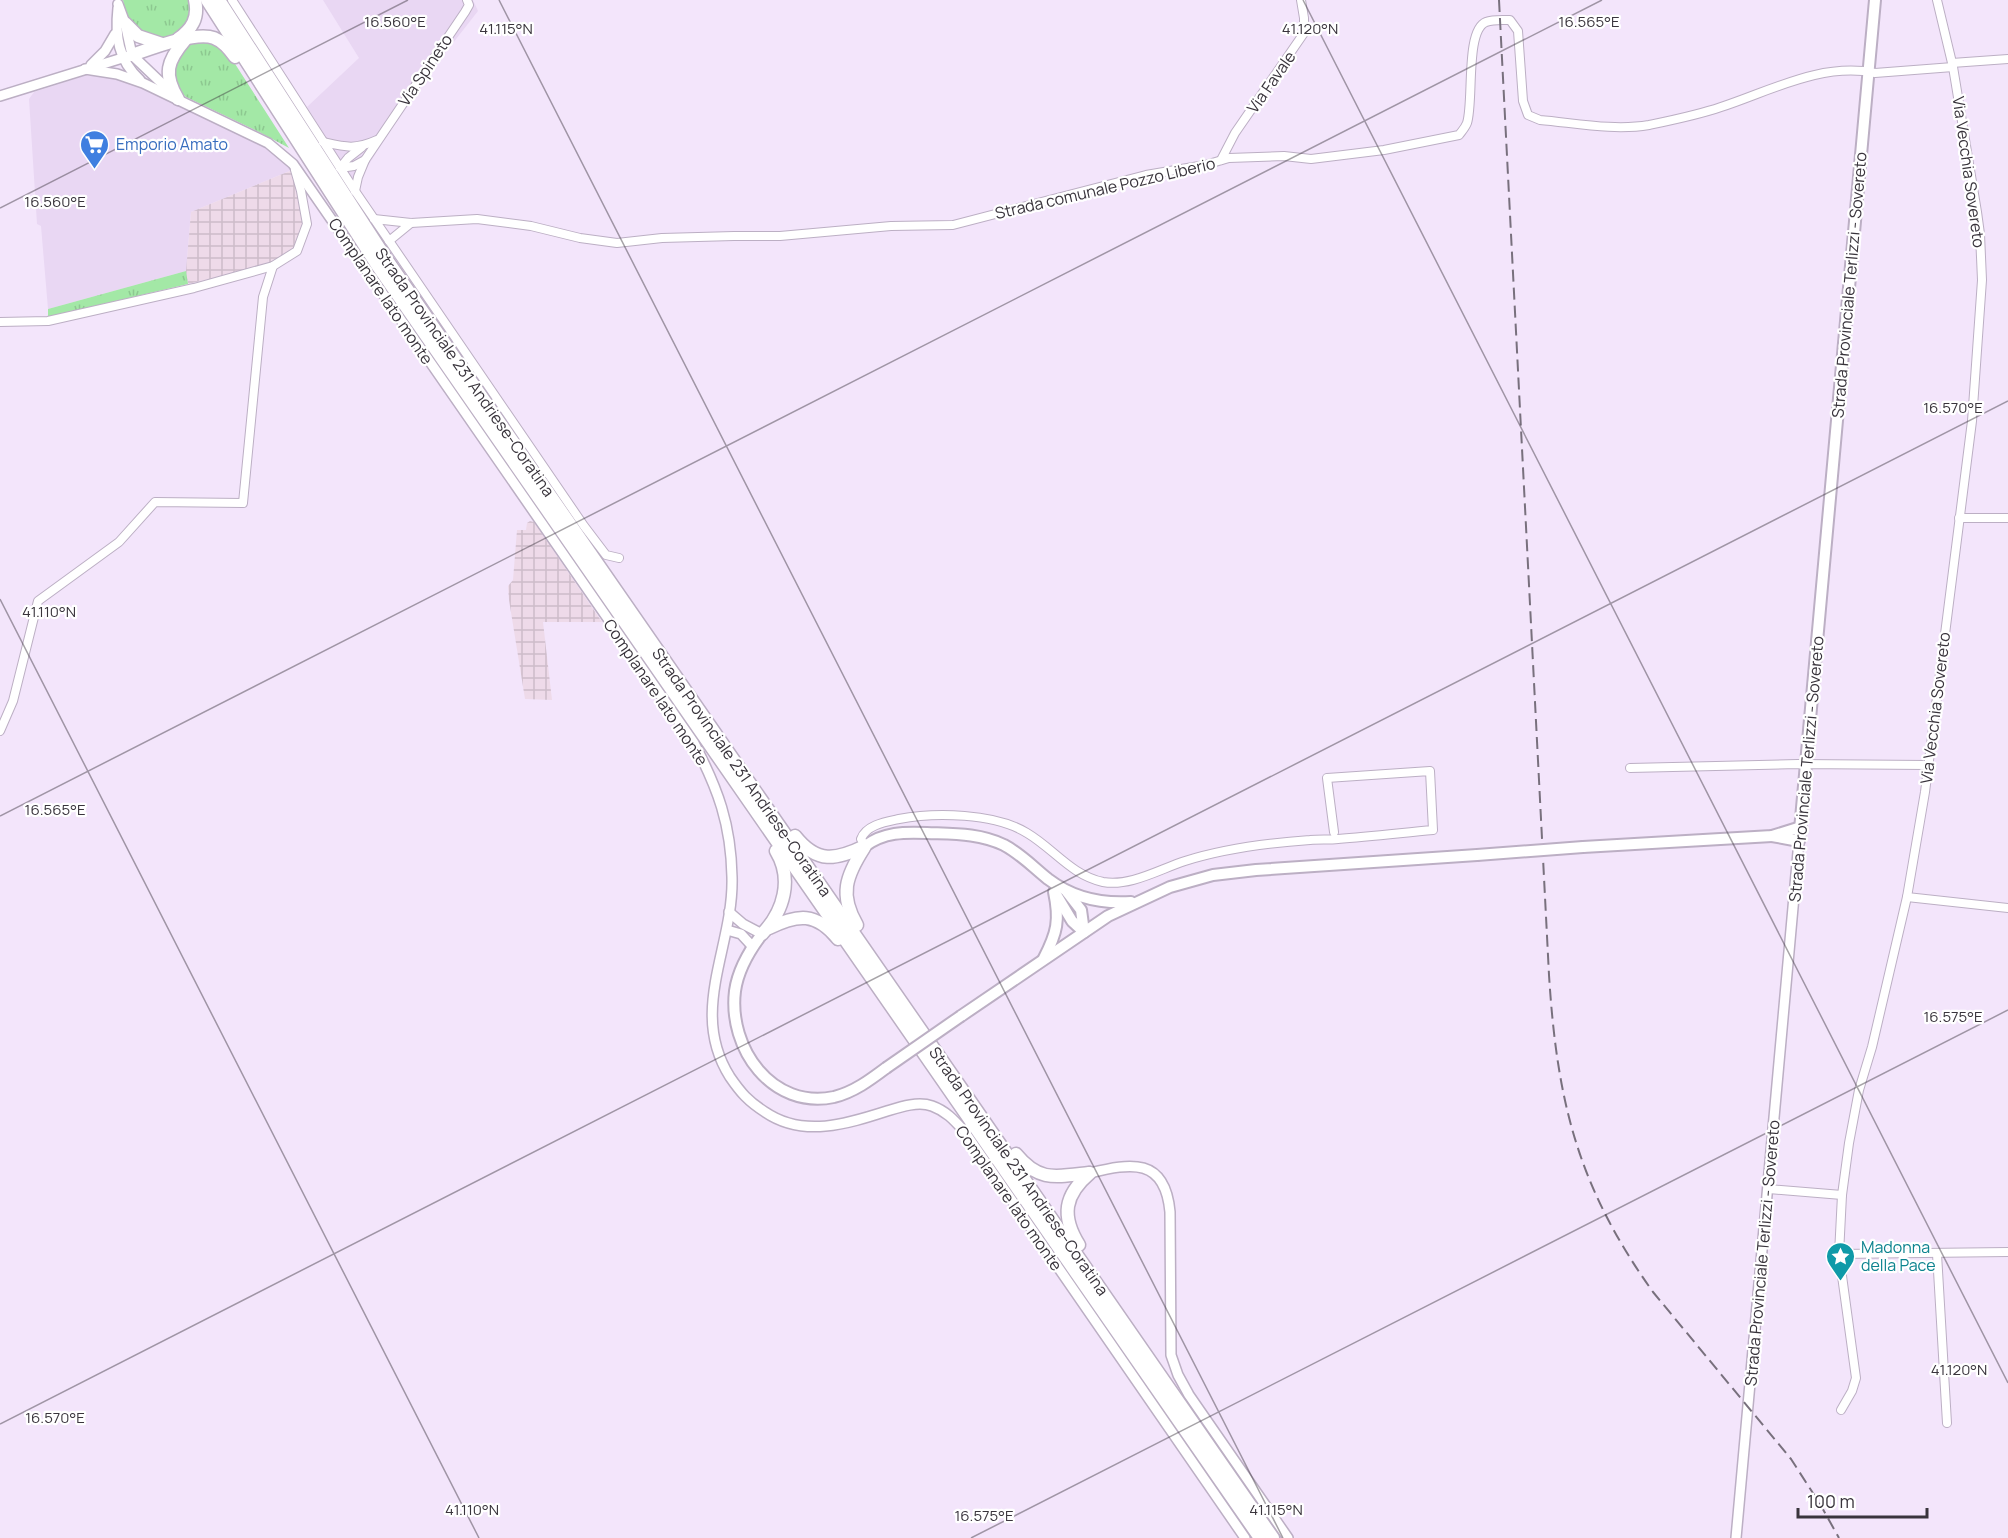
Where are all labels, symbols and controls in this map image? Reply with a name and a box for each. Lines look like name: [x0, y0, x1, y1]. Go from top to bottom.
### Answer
text: 16.560°E: [364, 11, 426, 32]
text: 16.565°E: [1559, 11, 1619, 32]
text: 41.115°N: [479, 18, 533, 39]
text: 41.120°N: [1282, 18, 1338, 39]
street label: Via Spineto: [393, 30, 457, 110]
street label: Via Favale: [1242, 47, 1300, 117]
street label: Via Vecchia Sovereto: [1947, 95, 1991, 249]
supermarket icon: Emporio Amato: [79, 128, 111, 170]
place label: Emporio Amato: [116, 133, 228, 155]
street label: Strada Provinciale Terlizzi - Sovereto: [1826, 151, 1872, 419]
street label: Strada comunale Pozzo Liberio: [993, 152, 1217, 224]
text: 16.560°E: [24, 191, 86, 212]
street label: Complanare lato monte: [324, 213, 438, 369]
street label: Strada Provinciale 231 Andriese-Coratina: [370, 243, 560, 501]
text: 16.570°E: [1923, 397, 1983, 418]
text: 41.110°N: [22, 601, 76, 622]
street label: Complanare lato monte: [599, 614, 713, 770]
street label: Via Vecchia Sovereto: [1915, 631, 1955, 785]
street label: Strada Provinciale Terlizzi - Sovereto: [1783, 635, 1829, 903]
street label: Strada Provinciale 231 Andriese-Coratina: [647, 643, 837, 901]
text: 16.565°E: [25, 799, 85, 820]
text: 16.575°E: [1923, 1006, 1983, 1027]
street label: Strada Provinciale 231 Andriese-Coratina: [924, 1042, 1114, 1300]
street label: Strada Provinciale Terlizzi - Sovereto: [1739, 1119, 1785, 1387]
street label: Complanare lato monte: [951, 1121, 1067, 1275]
place label: Madonna della Pace: [1861, 1236, 1936, 1276]
place icon: Madonna della Pace: [1824, 1240, 1856, 1282]
text: 41.120°N: [1931, 1359, 1987, 1380]
text: 16.570°E: [25, 1407, 85, 1428]
scale bar: [1798, 1481, 1927, 1519]
text: 100 m: [1807, 1489, 1855, 1513]
text: 41.110°N: [445, 1499, 499, 1520]
text: 41.115°N: [1249, 1499, 1303, 1520]
text: 16.575°E: [954, 1505, 1014, 1526]

